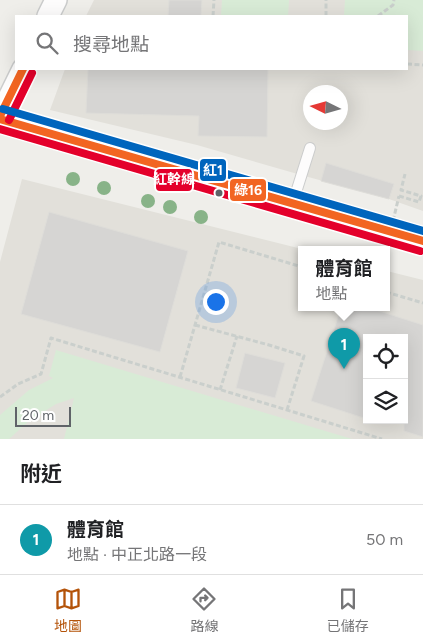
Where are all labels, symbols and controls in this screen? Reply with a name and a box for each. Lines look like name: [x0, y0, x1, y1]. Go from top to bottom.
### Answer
search box: [15, 15, 408, 70]
icon: search: [33, 29, 61, 57]
text: 搜尋地點: [73, 33, 149, 56]
north arrow: [303, 85, 348, 130]
line badge: 紅1: [199, 158, 227, 182]
text: 紅1: [203, 162, 223, 179]
line badge: 紅幹線: [155, 168, 193, 192]
text: 紅幹線: [153, 171, 195, 188]
line badge: 綠16: [229, 178, 267, 202]
text: 綠16: [234, 182, 262, 199]
unlabelled marker: [214, 188, 224, 198]
popup: [298, 246, 390, 311]
text: 體育館: [315, 257, 373, 280]
text: 地點: [315, 284, 348, 303]
your location: [203, 289, 229, 315]
pin: 1: [328, 328, 360, 369]
map controls: [363, 334, 408, 424]
button: locate: [363, 334, 408, 379]
button: layers: [363, 379, 408, 424]
scale bar: [15, 404, 71, 427]
text: 20 m: [22, 407, 54, 424]
text: 附近: [20, 461, 62, 486]
text: 體育館: [67, 518, 124, 541]
text: 1: [33, 530, 39, 549]
text: 50 m: [366, 530, 403, 549]
text: 地點 · 中正北路一段: [67, 545, 207, 564]
tab: 地圖: [54, 585, 82, 635]
tab: 路線: [190, 585, 218, 635]
tab: 已儲存: [327, 585, 369, 635]

